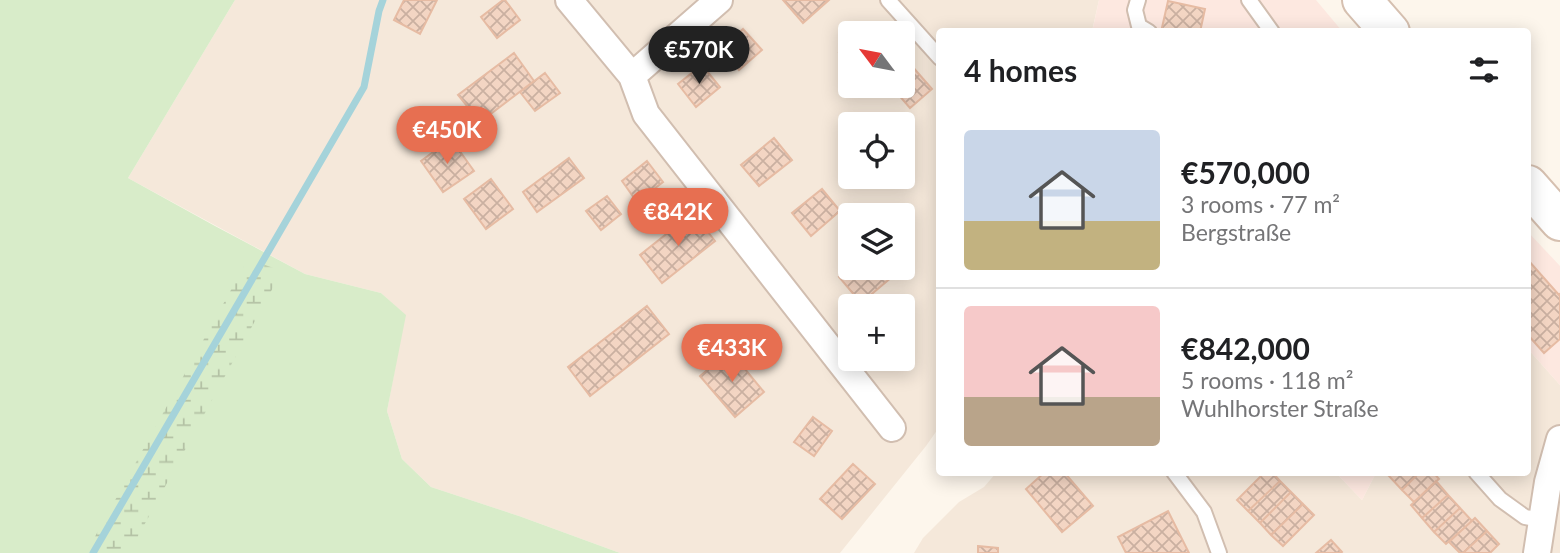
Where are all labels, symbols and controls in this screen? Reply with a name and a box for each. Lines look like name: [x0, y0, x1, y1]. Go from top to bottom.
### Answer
north arrow: [838, 21, 915, 98]
map controls: [838, 21, 915, 371]
pin: €570K: [650, 27, 748, 86]
text: €570K: [664, 35, 734, 63]
icon: filters: [1465, 51, 1503, 89]
text: 4 homes: [964, 52, 1077, 88]
pin: €450K: [398, 106, 496, 166]
button: locate: [838, 112, 915, 189]
text: €450K: [412, 115, 482, 143]
text: €570,000: [1181, 154, 1310, 190]
icon: home: [1020, 158, 1104, 242]
pin: €842K: [629, 188, 727, 248]
text: 3 rooms · 77 m²: [1181, 190, 1340, 218]
text: €842K: [643, 197, 713, 225]
button: layers: [838, 203, 915, 280]
text: Bergstraße: [1181, 218, 1291, 246]
button: +: [838, 294, 915, 371]
pin: €433K: [683, 324, 781, 384]
text: €842,000: [1181, 330, 1310, 366]
text: €433K: [697, 333, 767, 361]
icon: home: [1020, 334, 1104, 418]
text: 5 rooms · 118 m²: [1181, 366, 1353, 394]
text: Wuhlhorster Straße: [1181, 394, 1379, 422]

